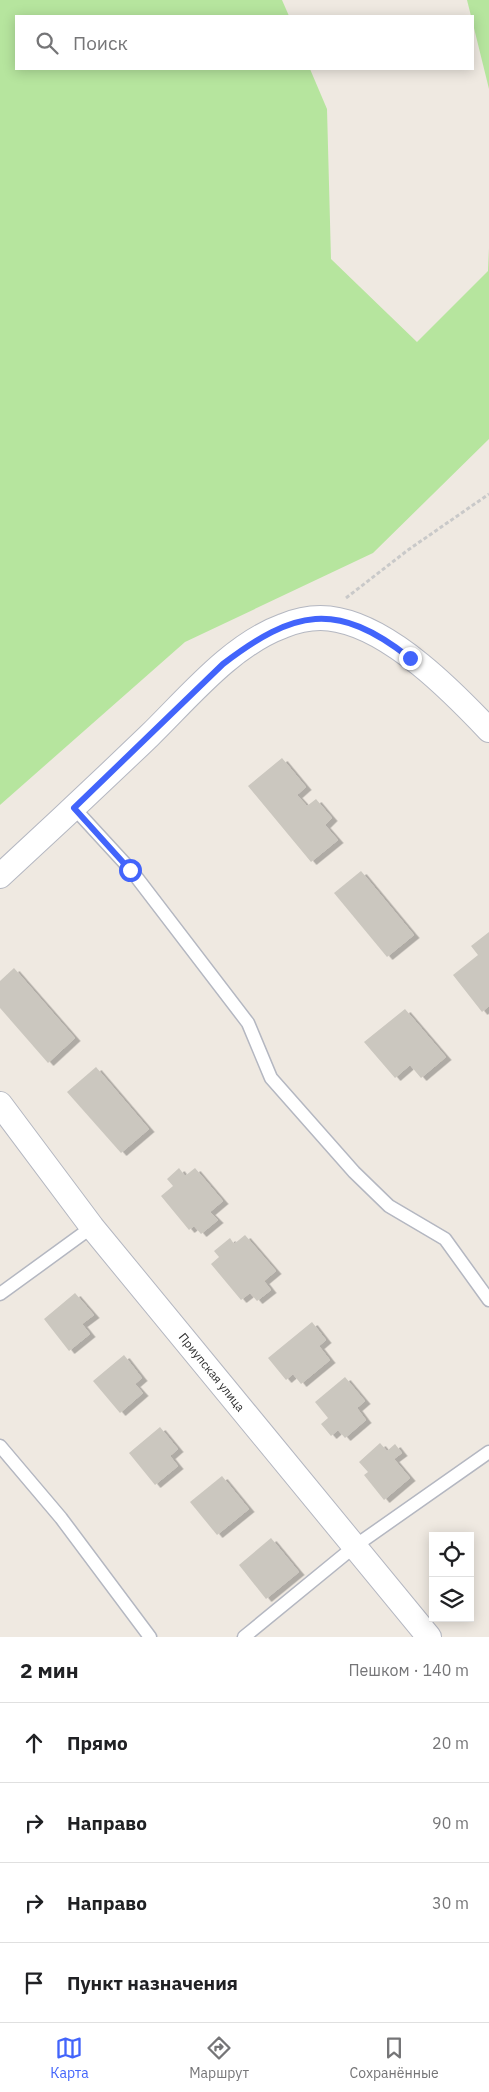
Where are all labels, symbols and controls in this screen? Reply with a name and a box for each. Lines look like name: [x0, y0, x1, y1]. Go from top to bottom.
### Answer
search box: [15, 15, 474, 70]
icon: search: [33, 29, 61, 57]
text: Поиск: [73, 31, 128, 55]
route end: [399, 647, 422, 670]
route start: [119, 859, 142, 882]
street label: Приупская улица: [176, 1330, 249, 1415]
map controls: [429, 1532, 474, 1622]
button: locate: [429, 1532, 474, 1577]
button: layers: [429, 1577, 474, 1622]
text: 2 мин: [20, 1656, 79, 1684]
text: Пешком · 140 m: [348, 1660, 469, 1680]
icon: ahead: [20, 1729, 48, 1757]
text: Прямо: [67, 1731, 128, 1755]
text: 20 m: [432, 1733, 469, 1753]
icon: right: [20, 1809, 48, 1837]
text: Направо: [67, 1811, 147, 1835]
text: 90 m: [432, 1813, 469, 1833]
icon: right: [20, 1889, 48, 1917]
text: Направо: [67, 1891, 147, 1915]
text: 30 m: [432, 1893, 469, 1913]
icon: arrive: [20, 1969, 48, 1997]
text: Пункт назначения: [67, 1971, 238, 1995]
tab: Карта: [50, 2034, 89, 2082]
tab: Маршрут: [189, 2034, 249, 2082]
tab: Сохранённые: [350, 2034, 439, 2082]

